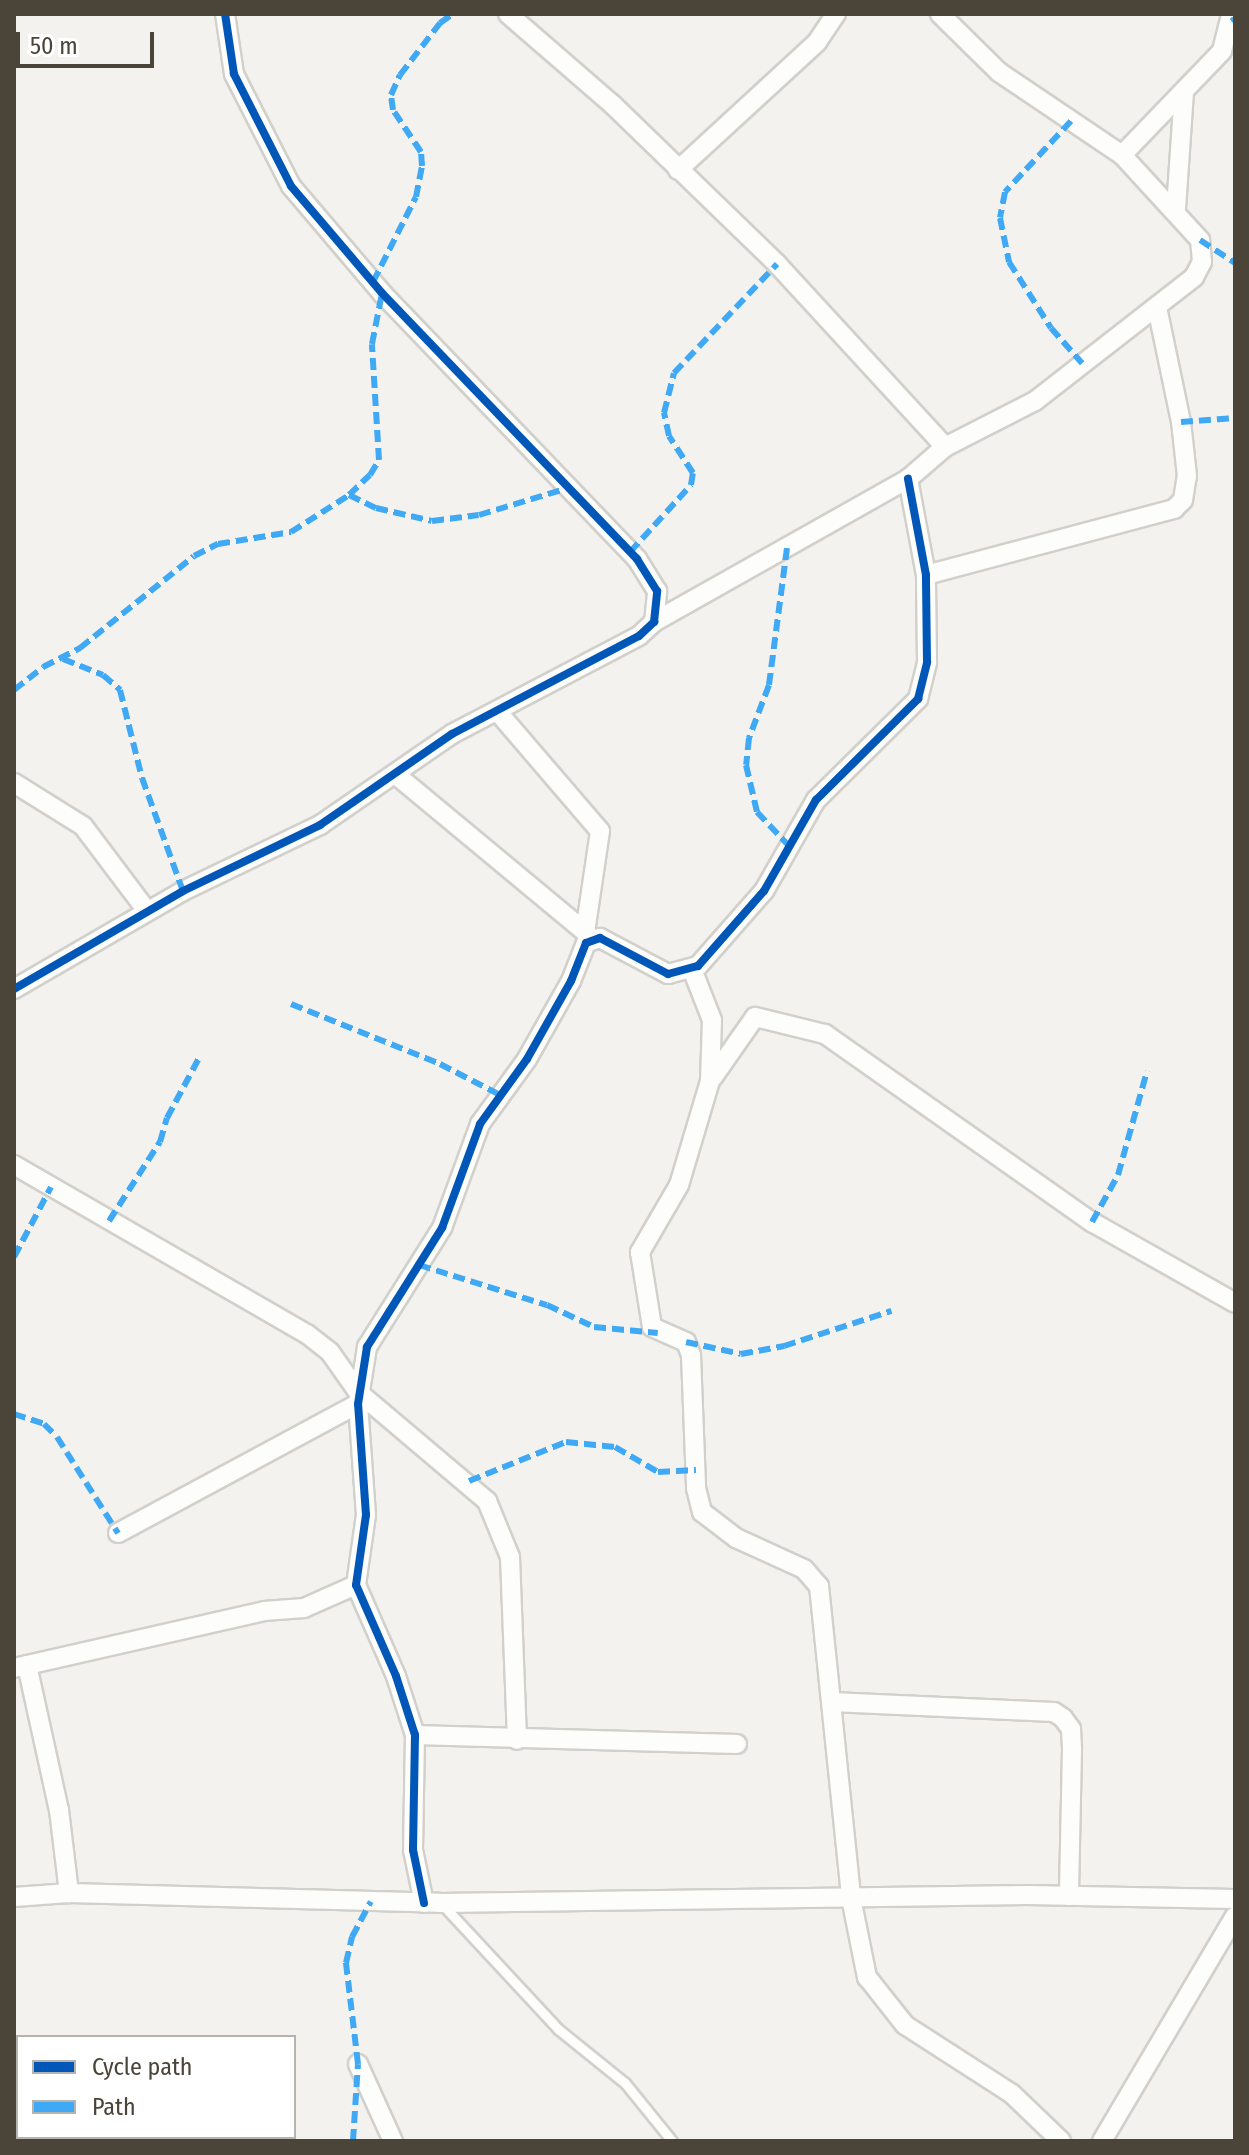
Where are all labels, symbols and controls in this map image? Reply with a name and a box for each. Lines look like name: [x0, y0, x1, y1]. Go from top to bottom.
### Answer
scale bar: [20, 16, 158, 66]
text: 50 m: [30, 32, 78, 60]
legend: [16, 2035, 296, 2139]
text: Cycle path: [92, 2053, 192, 2081]
text: Path: [92, 2093, 136, 2121]

